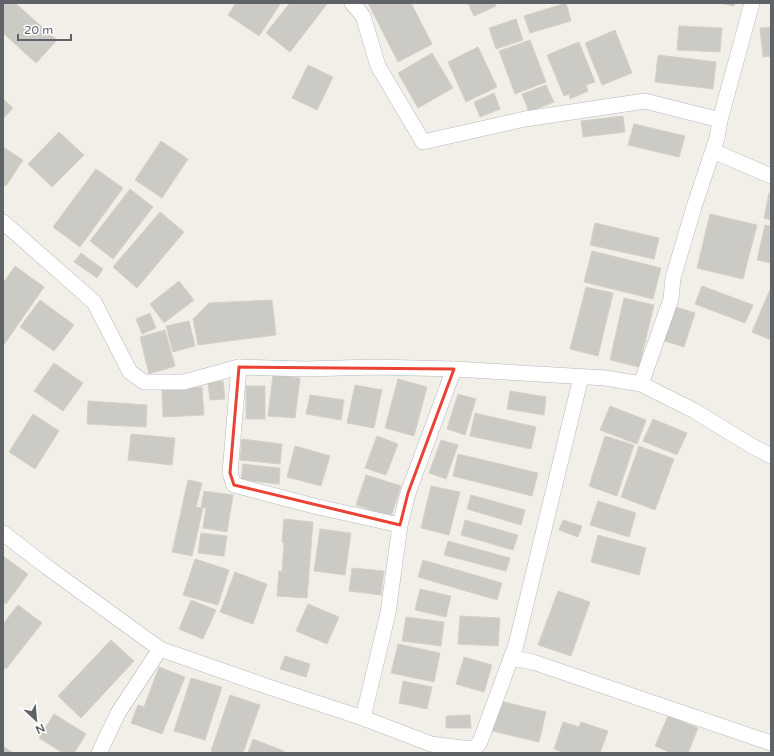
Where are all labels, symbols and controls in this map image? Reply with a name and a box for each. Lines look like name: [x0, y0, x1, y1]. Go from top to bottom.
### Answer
scale bar: [18, 16, 71, 42]
text: 20 m: [24, 23, 53, 37]
north arrow: [16, 700, 56, 740]
text: N: [33, 721, 47, 736]

